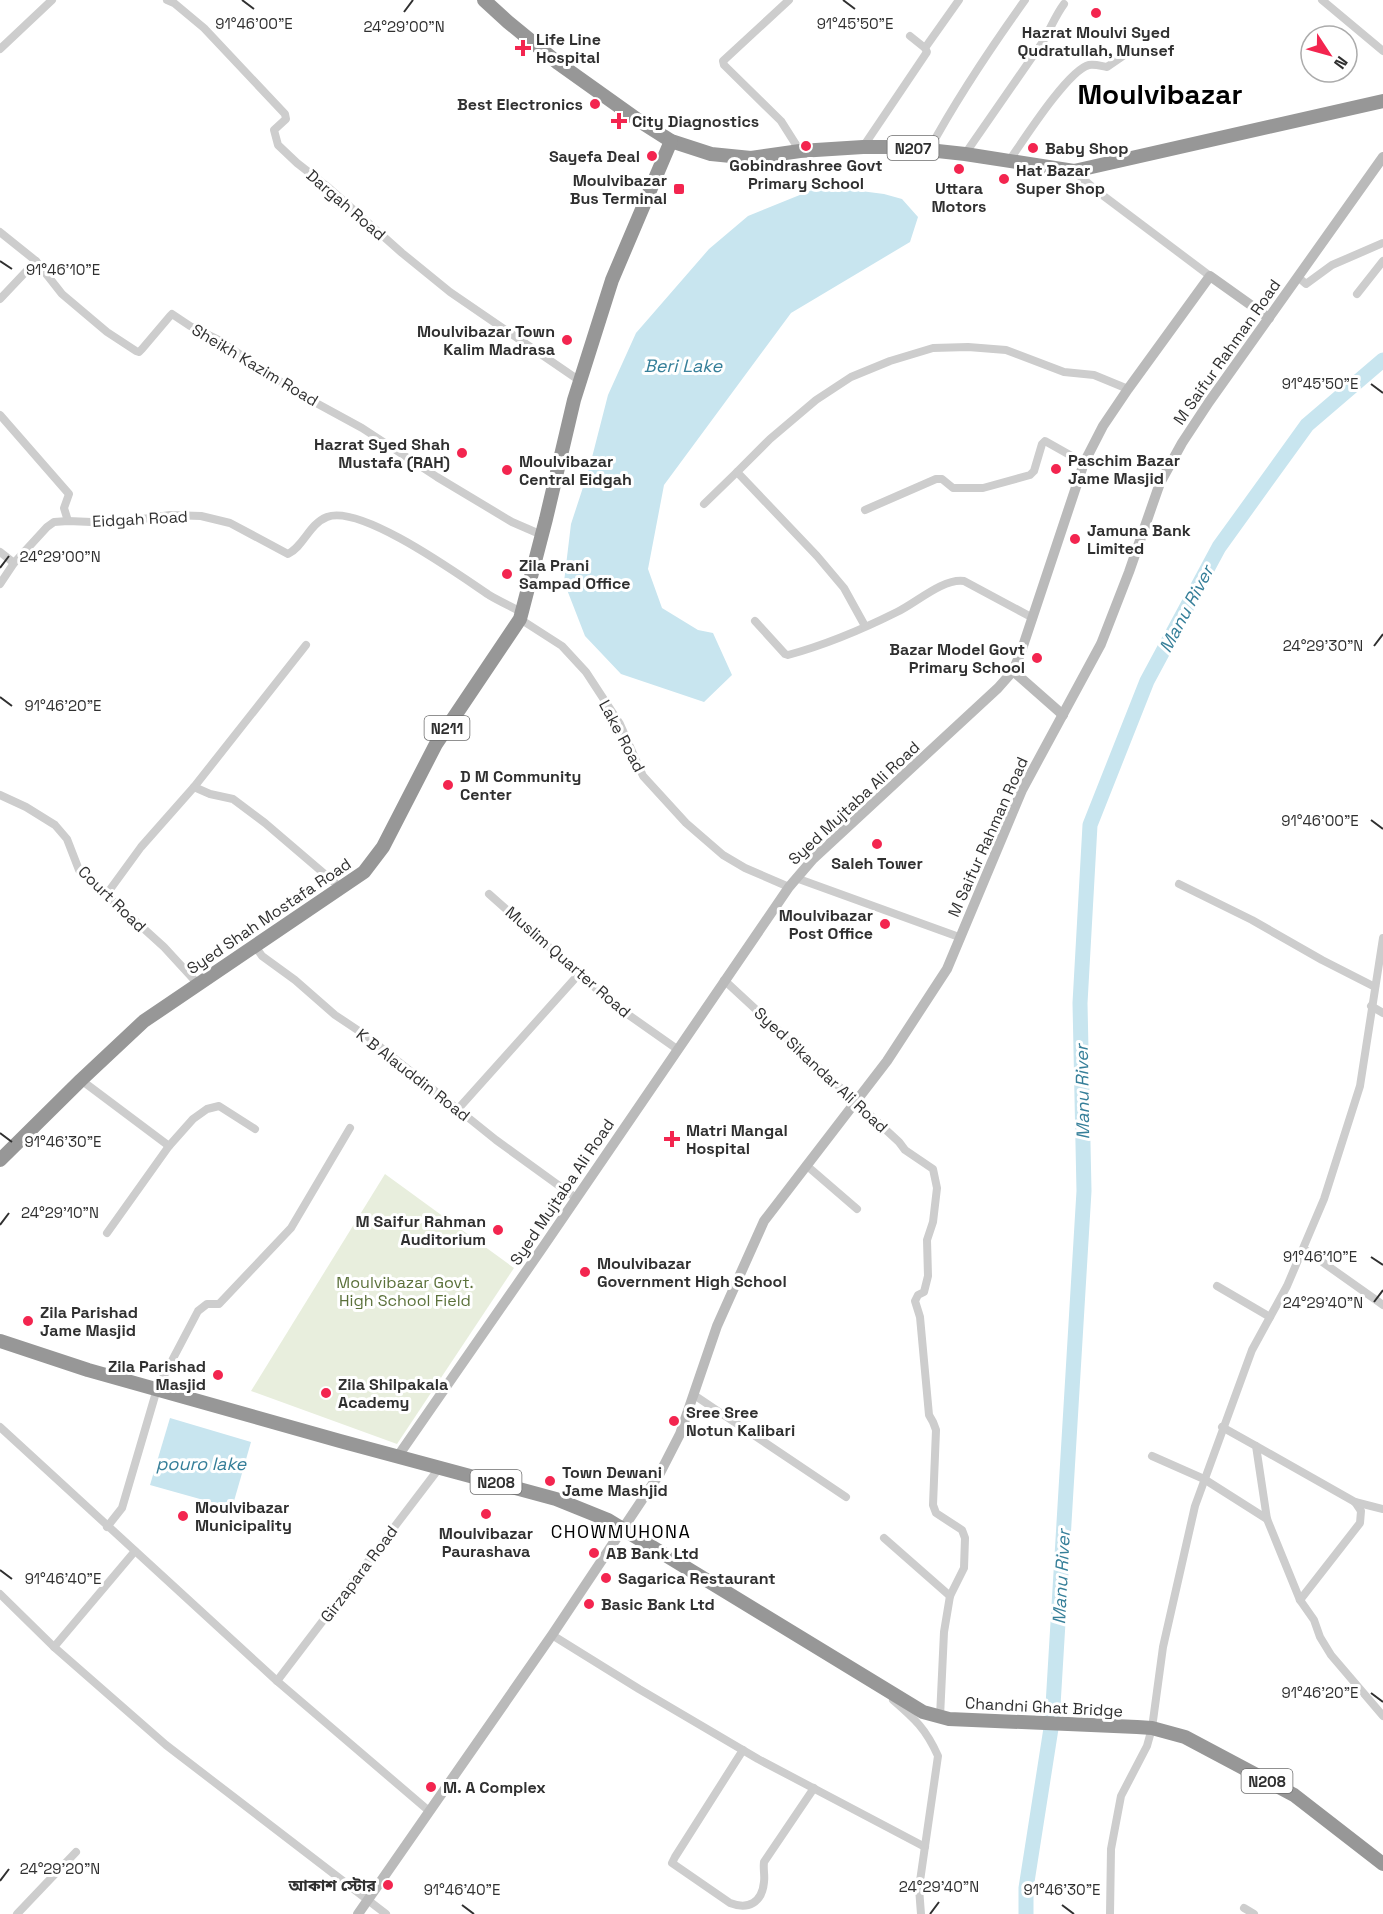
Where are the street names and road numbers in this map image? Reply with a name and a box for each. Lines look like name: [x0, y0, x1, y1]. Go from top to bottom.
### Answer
road number: N207: [888, 136, 938, 160]
street label: Dargah Road: [302, 165, 390, 245]
street label: M Saifur Rahman Road: [1169, 275, 1285, 429]
street label: Sheikh Kazim Road: [188, 319, 322, 411]
street label: Eidgah Road: [92, 506, 188, 532]
street label: Lake Road: [594, 696, 650, 776]
road number: N211: [424, 716, 470, 740]
street label: Syed Mujtaba Ali Road: [784, 737, 924, 869]
street label: M Saifur Rahman Road: [943, 754, 1033, 920]
street label: Syed Shah Mostafa Road: [183, 853, 355, 979]
street label: Court Road: [74, 861, 150, 937]
street label: Muslim Quarter Road: [501, 902, 635, 1022]
street label: Syed Sikandar Ali Road: [750, 1003, 892, 1137]
street label: K B Alauddin Road: [352, 1024, 474, 1126]
street label: Syed Mujtaba Ali Road: [505, 1115, 619, 1269]
road number: N208: [470, 1470, 522, 1494]
street label: Girzapara Road: [316, 1521, 402, 1627]
street label: Chandni Ghat Bridge: [964, 1692, 1124, 1722]
road number: N208: [1242, 1769, 1292, 1793]

